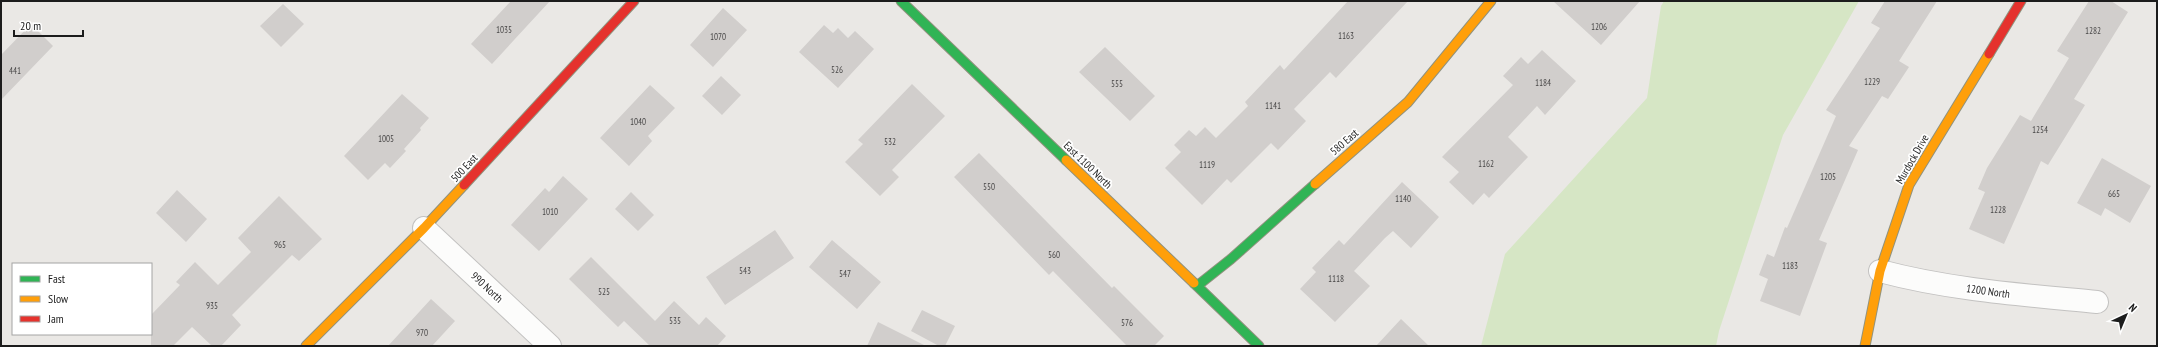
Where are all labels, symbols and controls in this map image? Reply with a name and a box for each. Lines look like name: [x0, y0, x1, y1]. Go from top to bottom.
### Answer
scale bar: [14, 12, 83, 38]
text: 20 m: [20, 18, 41, 33]
house number: 1206: [1591, 21, 1607, 32]
house number: 1035: [496, 24, 512, 35]
house number: 1282: [2085, 25, 2101, 36]
house number: 1163: [1338, 30, 1354, 41]
house number: 1070: [710, 31, 726, 42]
house number: 526: [831, 64, 843, 75]
house number: 441: [9, 65, 21, 76]
house number: 1229: [1864, 76, 1880, 87]
house number: 1184: [1535, 77, 1551, 88]
house number: 555: [1111, 78, 1123, 89]
house number: 1141: [1265, 100, 1281, 111]
house number: 1040: [630, 116, 646, 127]
house number: 1254: [2032, 124, 2048, 135]
street label: 580 East: [1327, 126, 1361, 158]
street label: Murdock Drive: [1892, 131, 1932, 186]
house number: 1005: [378, 133, 394, 144]
house number: 532: [884, 136, 896, 147]
street label: East 1100 North: [1061, 138, 1115, 192]
street label: 500 East: [448, 151, 480, 185]
house number: 1162: [1478, 158, 1494, 169]
house number: 1119: [1199, 159, 1215, 170]
house number: 1205: [1820, 171, 1836, 182]
house number: 550: [983, 181, 995, 192]
house number: 665: [2108, 188, 2120, 199]
house number: 1140: [1395, 193, 1411, 204]
house number: 1228: [1990, 204, 2006, 215]
house number: 1010: [542, 206, 558, 217]
house number: 965: [274, 239, 286, 250]
house number: 560: [1048, 249, 1060, 260]
house number: 1183: [1782, 260, 1798, 271]
legend: [12, 263, 152, 335]
house number: 543: [739, 265, 751, 276]
house number: 547: [839, 268, 851, 279]
street label: 990 North: [468, 269, 506, 306]
text: Fast: [48, 271, 66, 286]
house number: 1118: [1328, 273, 1344, 284]
street label: 1200 North: [1965, 281, 2011, 301]
house number: 525: [598, 286, 610, 297]
text: Slow: [48, 291, 69, 306]
north arrow: [2106, 295, 2146, 335]
house number: 935: [206, 300, 218, 311]
text: N: [2126, 301, 2140, 315]
text: Jam: [47, 311, 64, 326]
house number: 535: [669, 315, 681, 326]
house number: 576: [1121, 317, 1133, 328]
house number: 970: [416, 327, 428, 338]

